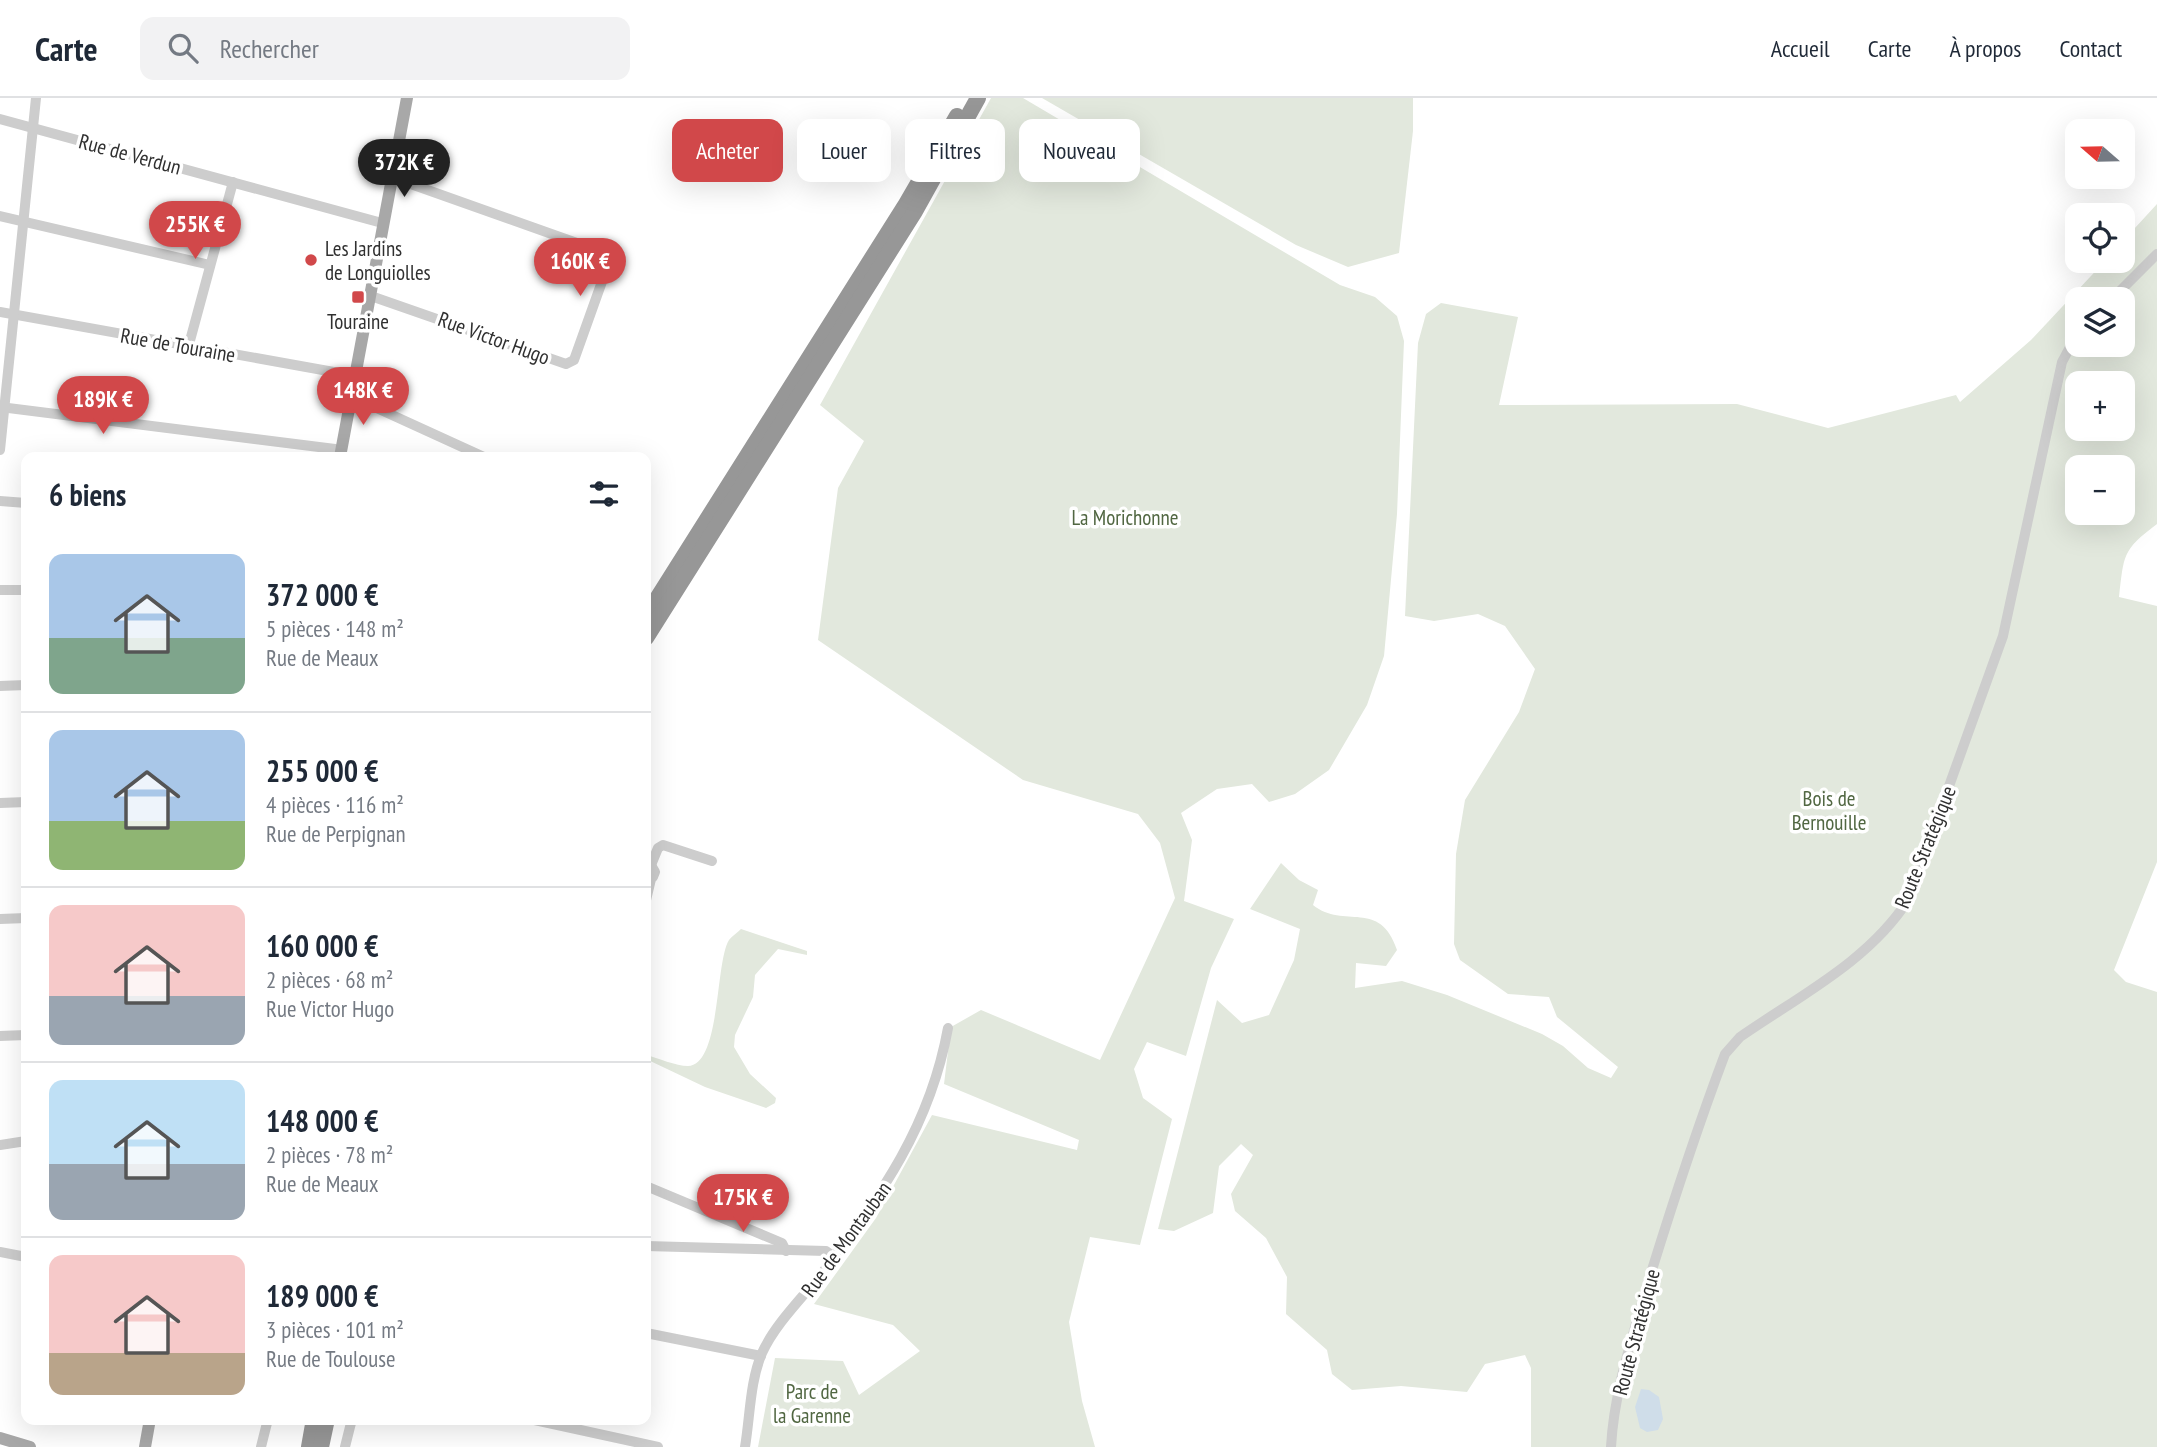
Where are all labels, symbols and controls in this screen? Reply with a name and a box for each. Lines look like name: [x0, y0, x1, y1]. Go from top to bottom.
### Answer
search box: [140, 17, 630, 80]
text: Carte: [35, 27, 98, 70]
icon: search: [164, 29, 202, 67]
text: Rechercher: [220, 32, 319, 65]
text: Accueil: [1771, 33, 1830, 64]
text: Carte: [1868, 33, 1911, 64]
text: À propos: [1949, 33, 2021, 64]
text: Contact: [2059, 33, 2122, 64]
chip: Acheter: [672, 119, 783, 182]
chip: Louer: [797, 119, 891, 182]
chip: Filtres: [905, 119, 1005, 182]
chip: Nouveau: [1019, 119, 1140, 182]
north arrow: [2065, 119, 2135, 189]
map controls: [2065, 119, 2135, 525]
street label: Rue de Verdun: [76, 127, 184, 181]
pin: 372K €: [347, 140, 461, 199]
text: 372K €: [374, 147, 434, 176]
pin: 255K €: [138, 202, 252, 261]
button: locate: [2065, 203, 2135, 273]
text: 255K €: [165, 209, 225, 238]
place label: Les Jardins de Longuiolles: [325, 235, 431, 286]
pin: 160K €: [523, 238, 637, 298]
text: 160K €: [550, 246, 610, 275]
marker: Les Jardins de Longuiolles: [303, 252, 319, 268]
button: layers: [2065, 287, 2135, 357]
marker: Touraine: [350, 289, 366, 305]
street label: Rue Victor Hugo: [434, 305, 554, 371]
place label: Touraine: [327, 308, 389, 335]
street label: Rue de Touraine: [119, 322, 237, 368]
pin: 148K €: [306, 368, 420, 427]
button: +: [2065, 371, 2135, 441]
text: 148K €: [333, 375, 393, 404]
pin: 189K €: [46, 376, 160, 436]
text: 189K €: [73, 384, 133, 413]
button: −: [2065, 455, 2135, 525]
text: 6 biens: [49, 475, 126, 514]
icon: filters: [585, 475, 623, 513]
park label: La Morichonne: [1072, 504, 1178, 531]
text: 372 000 €: [266, 575, 379, 614]
icon: home: [105, 582, 189, 666]
text: 5 pièces · 148 m²: [266, 614, 404, 643]
text: Rue de Meaux: [266, 643, 379, 672]
text: 255 000 €: [266, 751, 379, 790]
icon: home: [105, 758, 189, 842]
street label: Route Stratégique: [1888, 782, 1962, 912]
park label: Bois de Bernouille: [1792, 785, 1866, 836]
text: 4 pièces · 116 m²: [266, 790, 404, 819]
text: Rue de Perpignan: [266, 819, 406, 848]
text: 160 000 €: [266, 926, 379, 965]
icon: home: [105, 933, 189, 1017]
text: 2 pièces · 68 m²: [266, 965, 393, 994]
text: Rue Victor Hugo: [266, 994, 394, 1023]
text: 148 000 €: [266, 1101, 379, 1140]
icon: home: [105, 1108, 189, 1192]
text: 2 pièces · 78 m²: [266, 1140, 393, 1169]
text: Rue de Meaux: [266, 1169, 379, 1198]
pin: 175K €: [686, 1174, 800, 1234]
street label: Rue de Montauban: [795, 1176, 897, 1302]
text: 175K €: [713, 1182, 773, 1211]
street label: Route Stratégique: [1606, 1266, 1666, 1398]
text: 189 000 €: [266, 1276, 379, 1315]
icon: home: [105, 1283, 189, 1367]
text: 3 pièces · 101 m²: [266, 1315, 404, 1344]
text: Rue de Toulouse: [266, 1344, 396, 1373]
park label: Parc de la Garenne: [773, 1378, 851, 1429]

